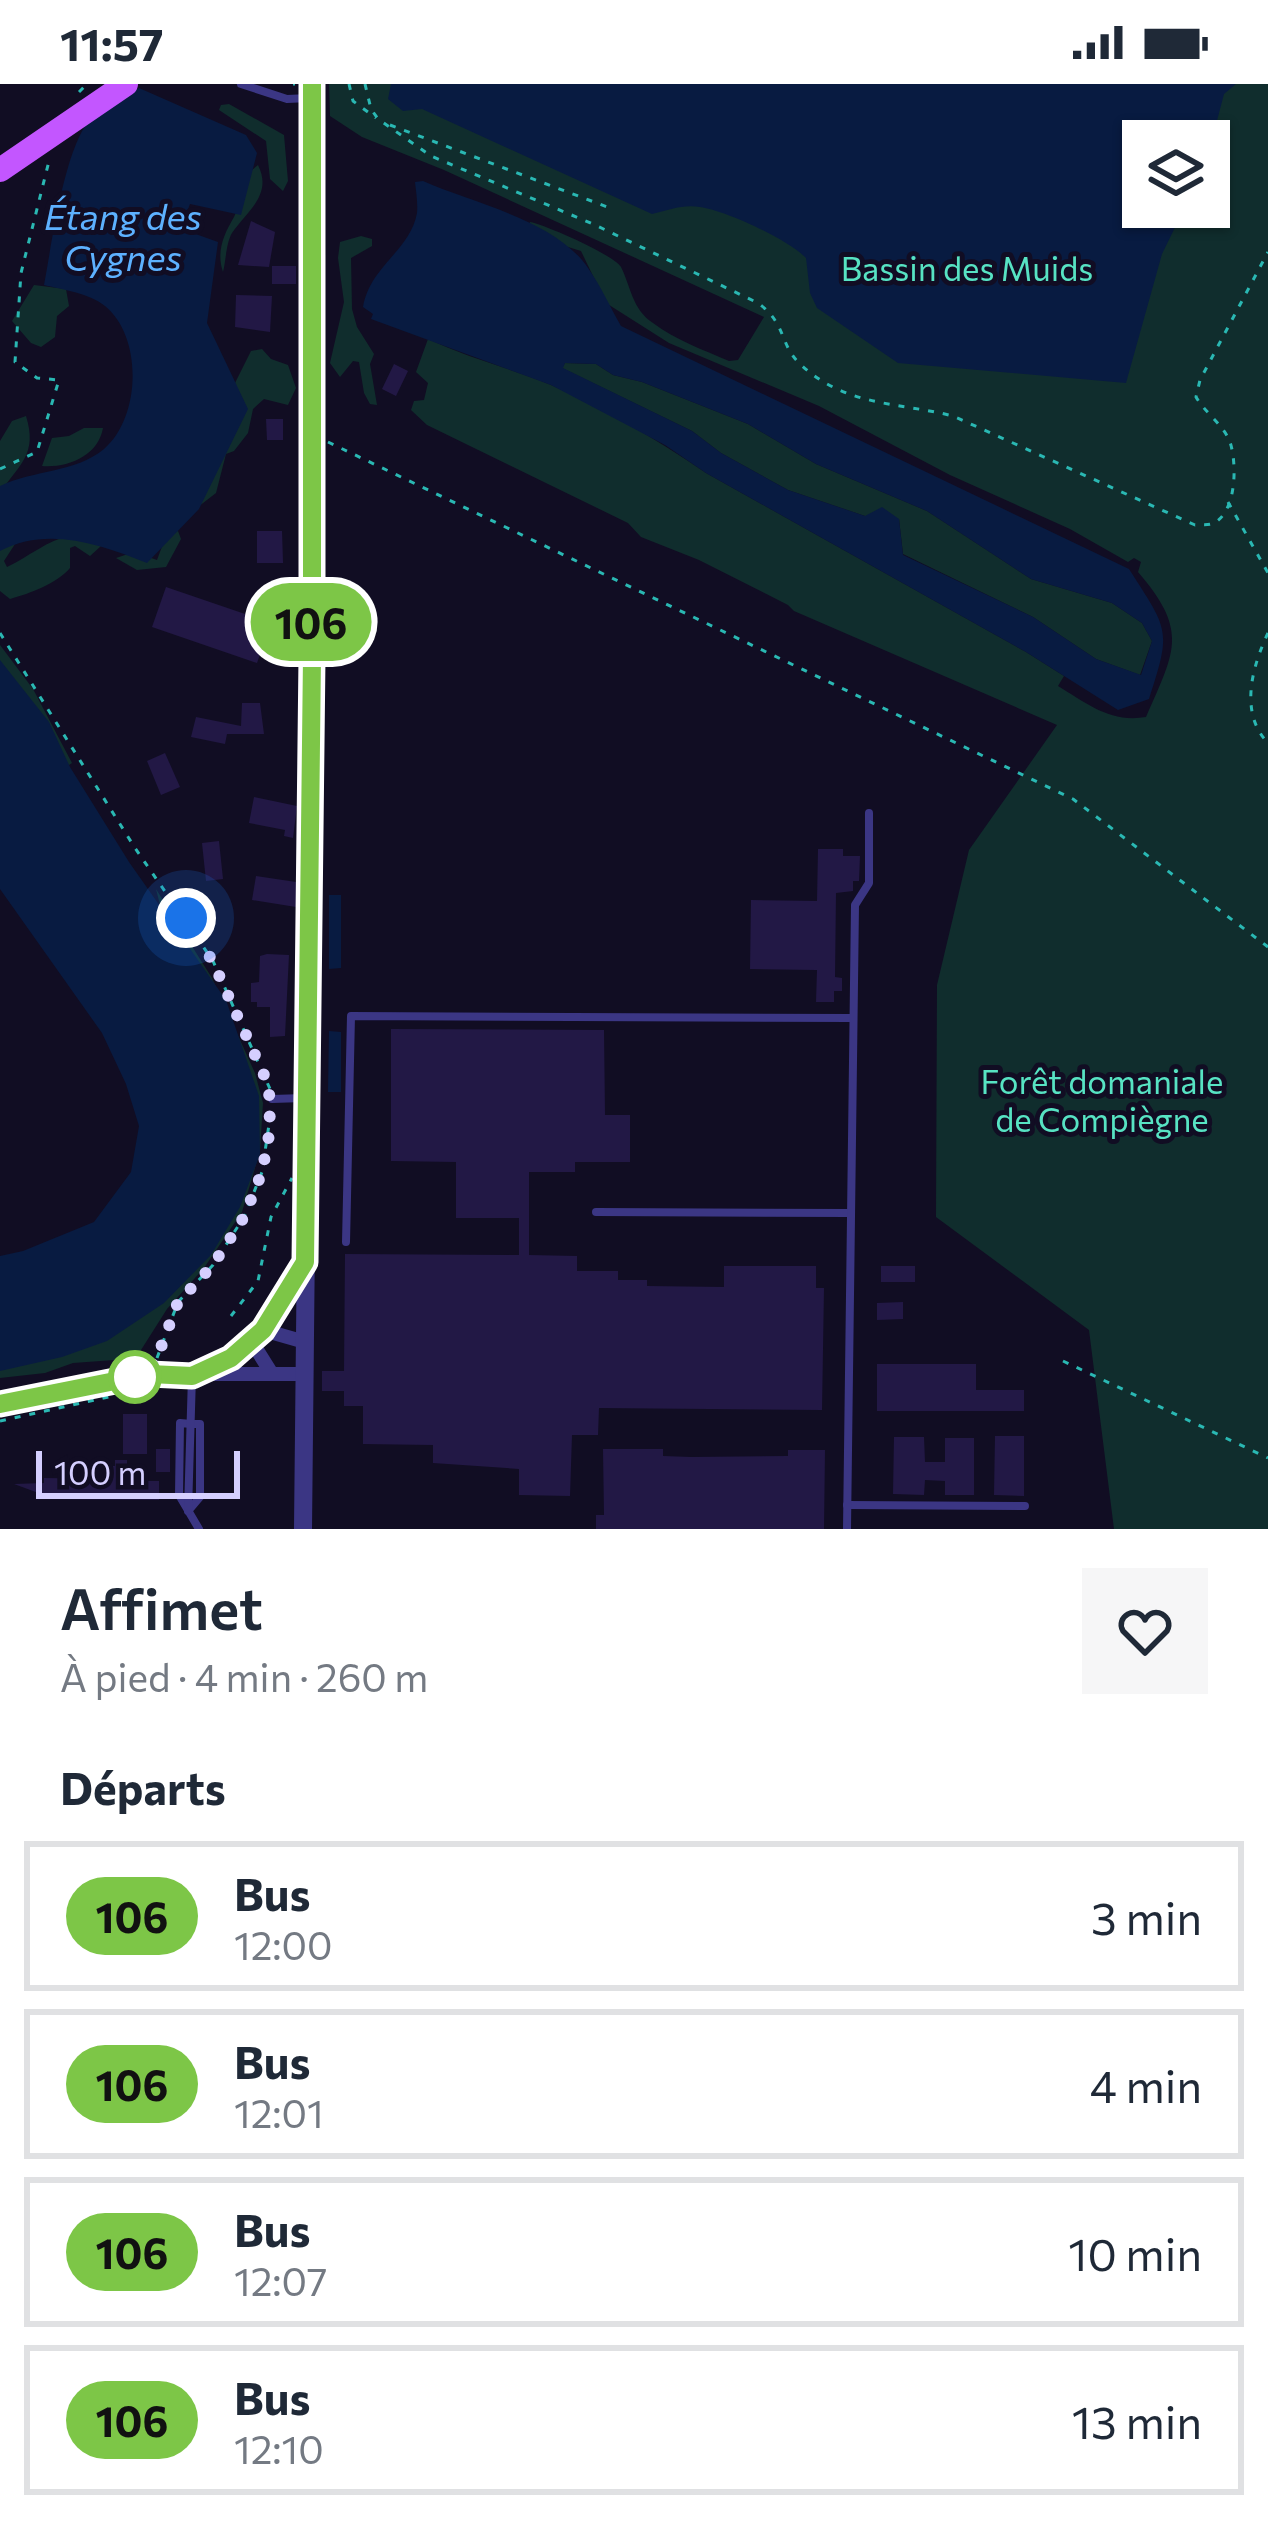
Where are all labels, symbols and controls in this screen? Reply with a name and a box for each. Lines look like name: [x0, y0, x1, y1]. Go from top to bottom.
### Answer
text: 11:57: [60, 15, 164, 70]
map controls: [1122, 120, 1230, 228]
button: layers: [1122, 120, 1230, 228]
water label: Étang des Cygnes: [44, 193, 202, 278]
park label: Bassin des Muids: [841, 247, 1093, 288]
line badge: 106: [242, 583, 380, 661]
text: 106: [275, 596, 347, 648]
your location: [156, 888, 216, 948]
park label: Forêt domaniale de Compiègne: [981, 1060, 1223, 1139]
unlabelled marker: [110, 1352, 160, 1402]
scale bar: [36, 1445, 240, 1498]
text: 100 m: [54, 1451, 146, 1492]
button: heart: [1082, 1568, 1208, 1694]
text: Affimet: [60, 1572, 263, 1642]
text: À pied · 4 min · 260 m: [60, 1652, 428, 1700]
text: Départs: [60, 1759, 226, 1814]
text: Bus: [234, 1865, 310, 1920]
text: 3 min: [1091, 1889, 1202, 1944]
text: 106: [96, 1890, 168, 1942]
text: 12:00: [234, 1920, 332, 1968]
text: Bus: [234, 2033, 310, 2088]
text: 4 min: [1090, 2057, 1202, 2112]
text: 106: [96, 2058, 168, 2110]
text: 12:01: [234, 2088, 324, 2136]
text: Bus: [234, 2201, 310, 2256]
text: 10 min: [1068, 2225, 1202, 2280]
text: 106: [96, 2226, 168, 2278]
text: 12:07: [234, 2256, 327, 2304]
text: Bus: [234, 2369, 310, 2424]
text: 13 min: [1072, 2393, 1202, 2448]
text: 106: [96, 2394, 168, 2446]
text: 12:10: [234, 2424, 324, 2472]

